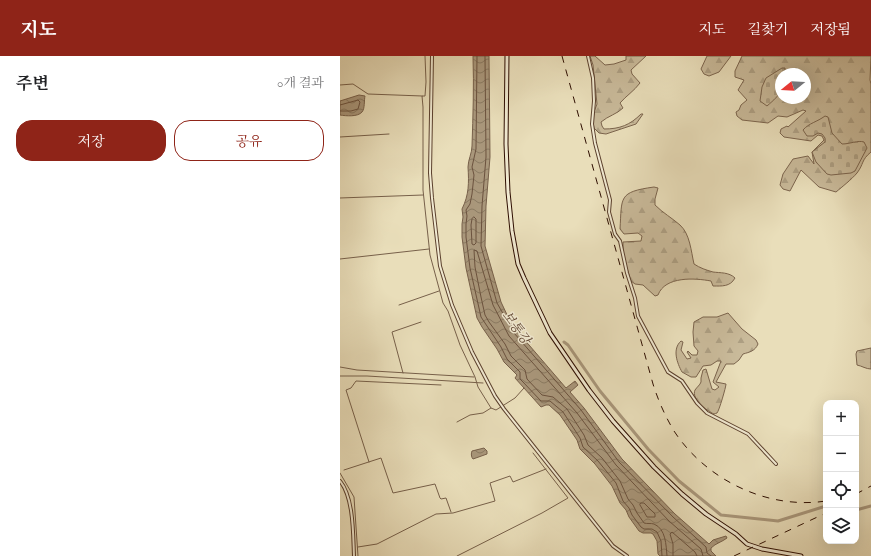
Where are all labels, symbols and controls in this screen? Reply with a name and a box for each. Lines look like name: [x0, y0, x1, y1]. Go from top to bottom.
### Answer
text: 지도: [20, 19, 57, 43]
text: 지도: [699, 21, 726, 39]
text: 길찾기: [748, 21, 788, 39]
text: 저장됨: [810, 21, 851, 39]
north arrow: [775, 68, 811, 104]
text: 주변: [16, 74, 49, 95]
text: 0개 결과: [277, 75, 324, 92]
button: 저장: [16, 120, 166, 161]
button: 공유: [174, 120, 324, 161]
water label: 보통강: [498, 308, 535, 350]
map controls: [823, 400, 859, 544]
button: +: [823, 400, 859, 436]
button: −: [823, 436, 859, 472]
button: locate: [823, 472, 859, 508]
button: layers: [823, 508, 859, 544]

